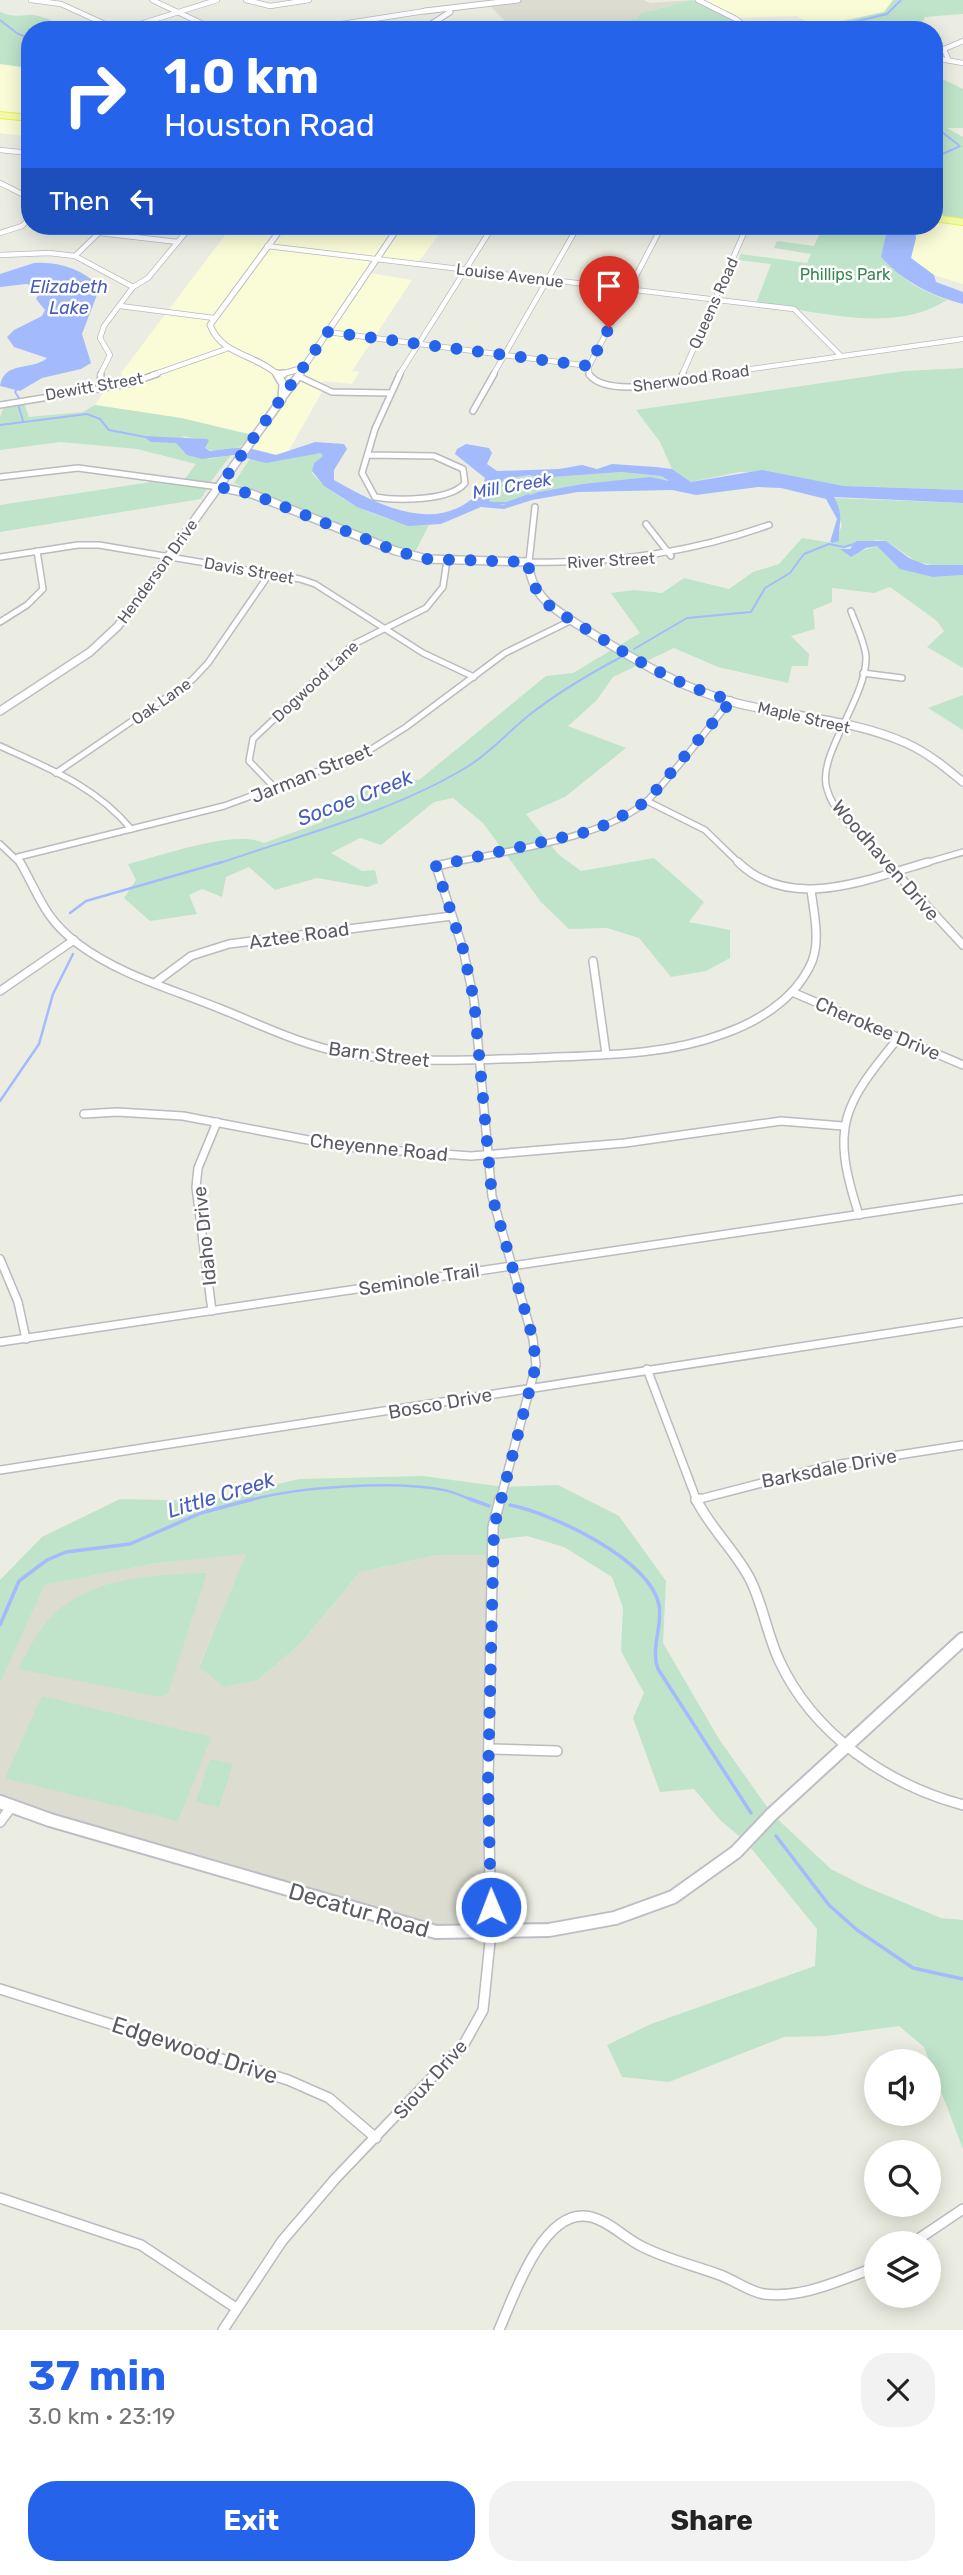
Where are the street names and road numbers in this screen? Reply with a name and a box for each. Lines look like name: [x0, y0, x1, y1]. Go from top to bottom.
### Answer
street label: Queens Road: [685, 255, 742, 352]
street label: Louise Avenue: [455, 259, 565, 292]
street label: Sherwood Road: [632, 361, 750, 396]
street label: Dewitt Street: [44, 369, 145, 404]
street label: Henderson Drive: [113, 515, 202, 627]
street label: River Street: [567, 549, 655, 572]
street label: Davis Street: [203, 553, 295, 588]
street label: Dogwood Lane: [268, 637, 362, 726]
street label: Oak Lane: [128, 674, 195, 729]
street label: Maple Street: [756, 698, 852, 737]
street label: Jarman Street: [247, 739, 375, 808]
street label: Woodhaven Drive: [827, 795, 944, 925]
street label: Aztee Road: [248, 917, 351, 954]
street label: Cherokee Drive: [812, 992, 944, 1065]
street label: Barn Street: [327, 1037, 431, 1072]
street label: Cheyenne Road: [309, 1129, 449, 1166]
street label: Idaho Drive: [188, 1185, 221, 1287]
street label: Seminole Trail: [357, 1259, 481, 1300]
street label: Bosco Drive: [386, 1383, 494, 1424]
street label: Barksdale Drive: [760, 1444, 899, 1493]
street label: Decatur Road: [285, 1877, 433, 1943]
street label: Edgewood Drive: [108, 2010, 282, 2090]
street label: Sioux Drive: [389, 2035, 472, 2124]

